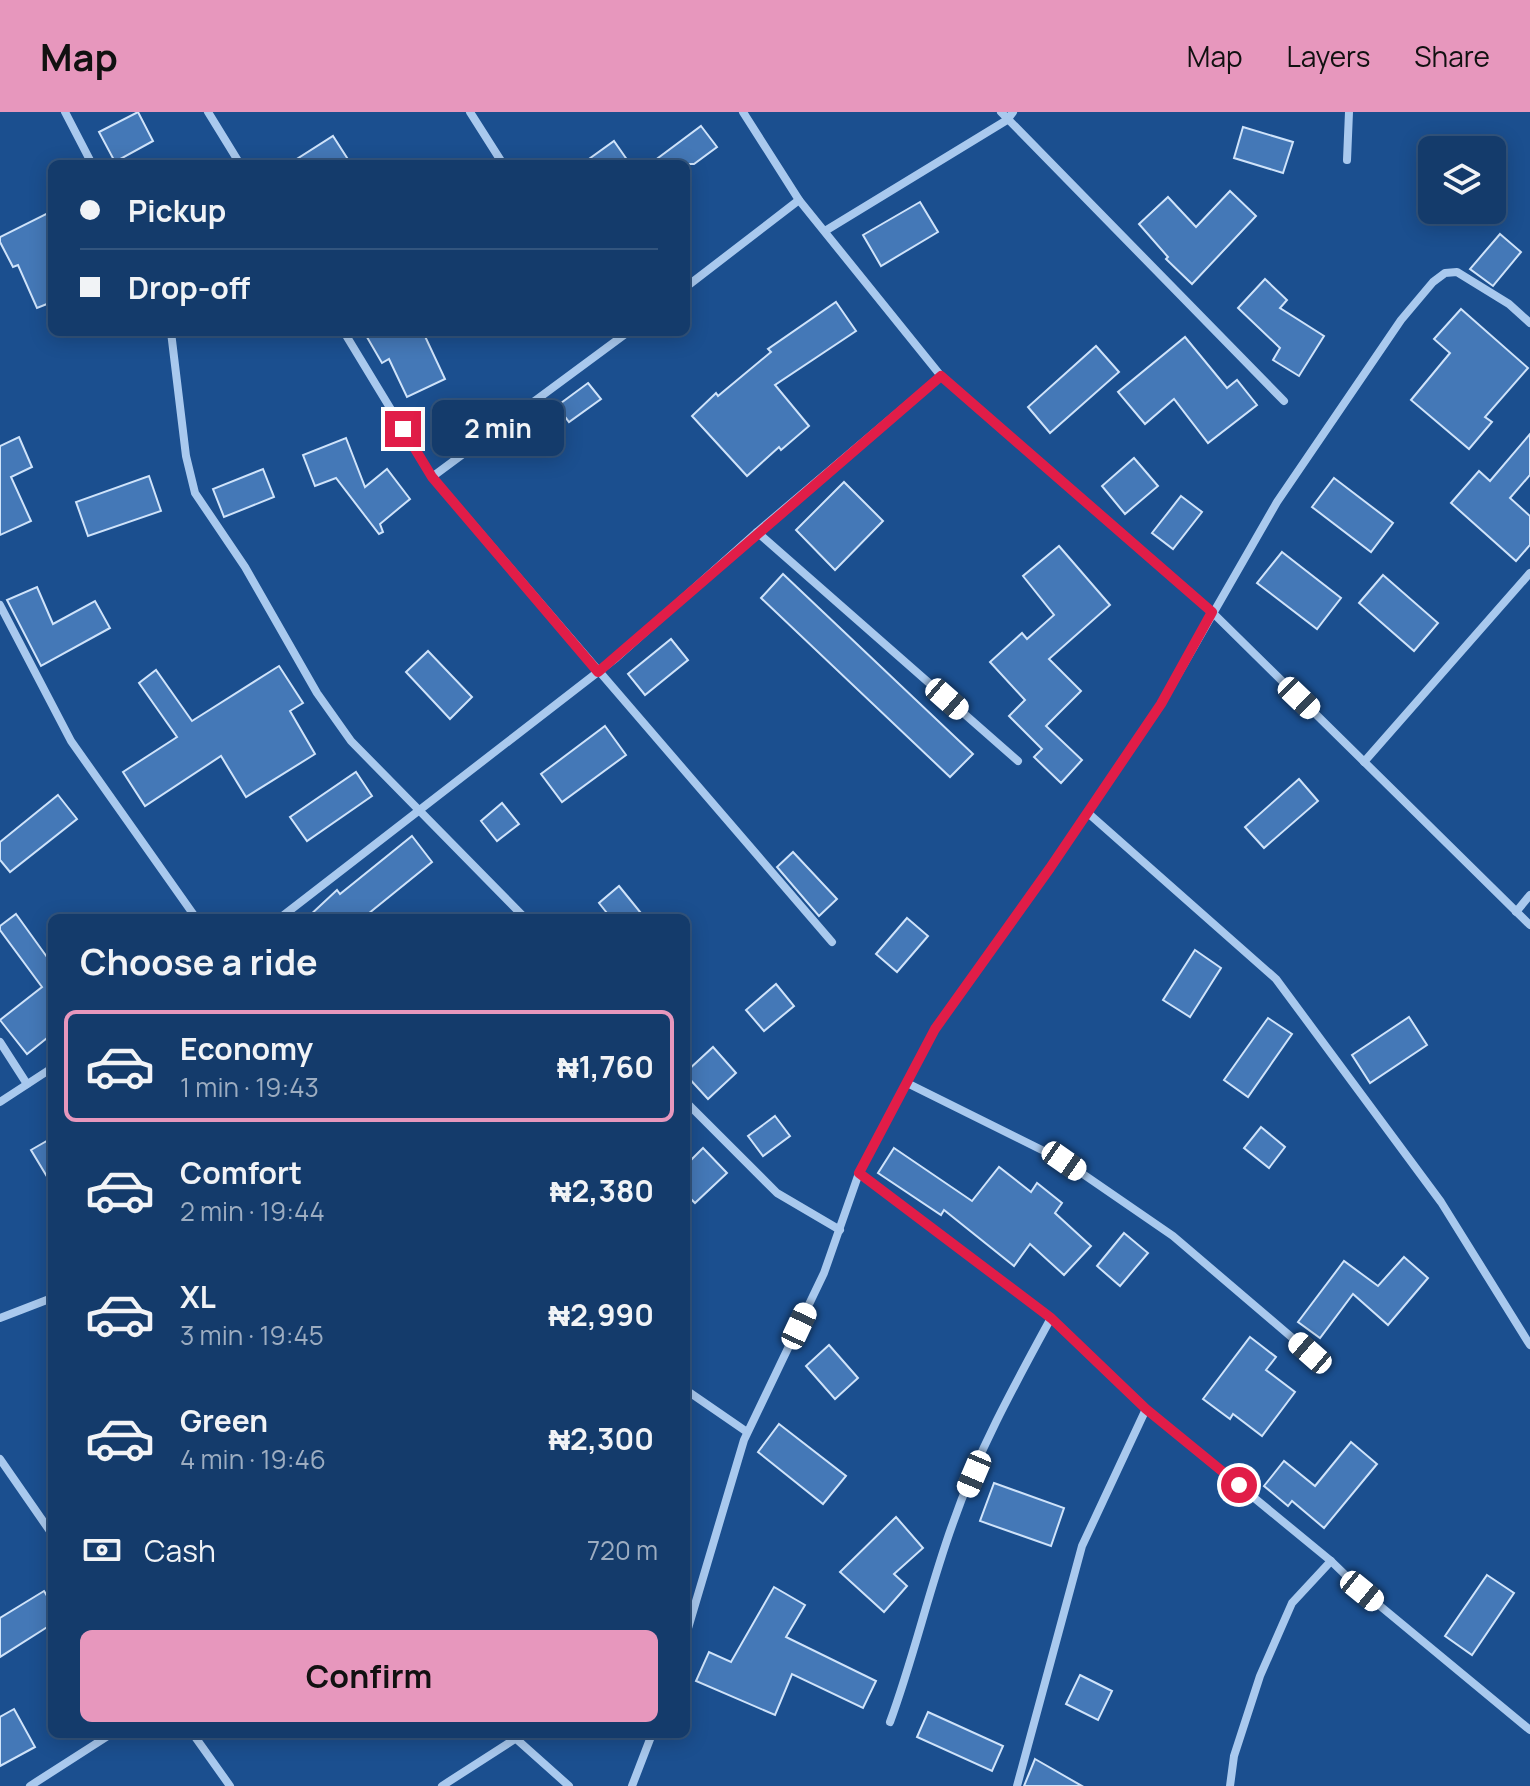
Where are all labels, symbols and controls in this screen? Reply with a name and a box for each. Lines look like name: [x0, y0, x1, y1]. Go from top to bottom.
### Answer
text: Map: [40, 30, 118, 82]
text: Map: [1187, 37, 1243, 75]
text: Layers: [1287, 37, 1370, 75]
text: Share: [1414, 37, 1490, 75]
map controls: [1418, 136, 1506, 224]
button: layers: [1418, 136, 1506, 224]
text: Pickup: [128, 190, 226, 231]
text: Drop-off: [128, 267, 250, 308]
callout: 2 min: [431, 401, 563, 457]
text: 2 min: [464, 410, 532, 446]
route end: [385, 411, 421, 447]
car: [1273, 673, 1325, 723]
car: [921, 674, 973, 724]
text: Choose a ride: [80, 937, 318, 986]
text: Economy: [180, 1028, 313, 1069]
icon: car: [84, 1030, 156, 1102]
text: ₦1,760: [557, 1046, 654, 1087]
text: 1 min · 19:43: [180, 1069, 319, 1105]
car: [1037, 1137, 1091, 1185]
text: Comfort: [180, 1152, 302, 1193]
icon: car: [84, 1154, 156, 1226]
text: ₦2,380: [550, 1170, 654, 1211]
text: 2 min · 19:44: [180, 1193, 325, 1229]
text: XL: [180, 1276, 216, 1317]
icon: car: [84, 1278, 156, 1350]
text: ₦2,990: [548, 1294, 654, 1335]
car: [778, 1299, 820, 1353]
text: 3 min · 19:45: [180, 1317, 324, 1353]
car: [1284, 1328, 1336, 1378]
text: Green: [180, 1400, 268, 1441]
icon: car: [84, 1402, 156, 1474]
text: ₦2,300: [548, 1418, 654, 1459]
text: 4 min · 19:46: [180, 1441, 326, 1477]
car: [954, 1447, 994, 1501]
route start: [1221, 1467, 1257, 1503]
icon: cash: [80, 1528, 124, 1572]
text: Cash: [144, 1530, 216, 1571]
text: 720 m: [587, 1532, 658, 1568]
car: [1336, 1567, 1388, 1615]
button: Confirm: [80, 1630, 658, 1722]

